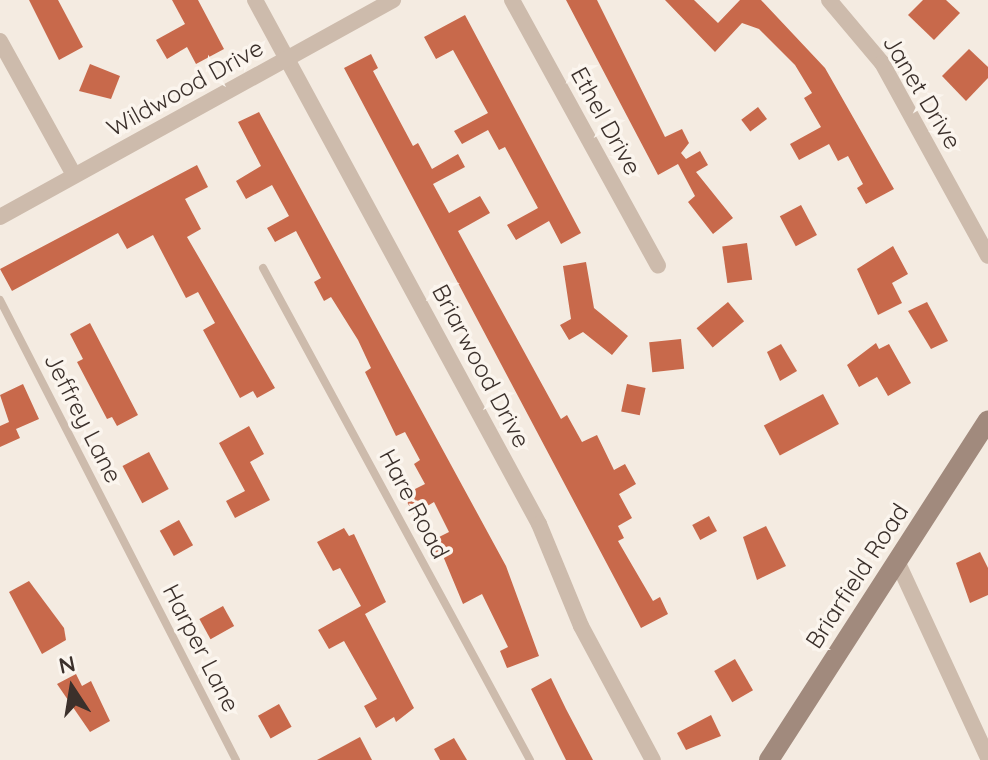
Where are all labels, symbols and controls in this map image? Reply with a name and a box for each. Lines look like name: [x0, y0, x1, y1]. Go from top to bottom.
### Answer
street label: Janet Drive: [877, 30, 967, 154]
street label: Wildwood Drive: [102, 33, 268, 143]
street label: Ethel Drive: [565, 62, 647, 180]
street label: Briarwood Drive: [426, 279, 536, 453]
street label: Jeffrey Lane: [38, 348, 128, 488]
street label: Hare Road: [373, 444, 455, 564]
street label: Briarfield Road: [799, 498, 915, 654]
street label: Harper Lane: [156, 579, 246, 717]
north arrow: [32, 648, 112, 728]
text: N: [56, 649, 78, 680]

